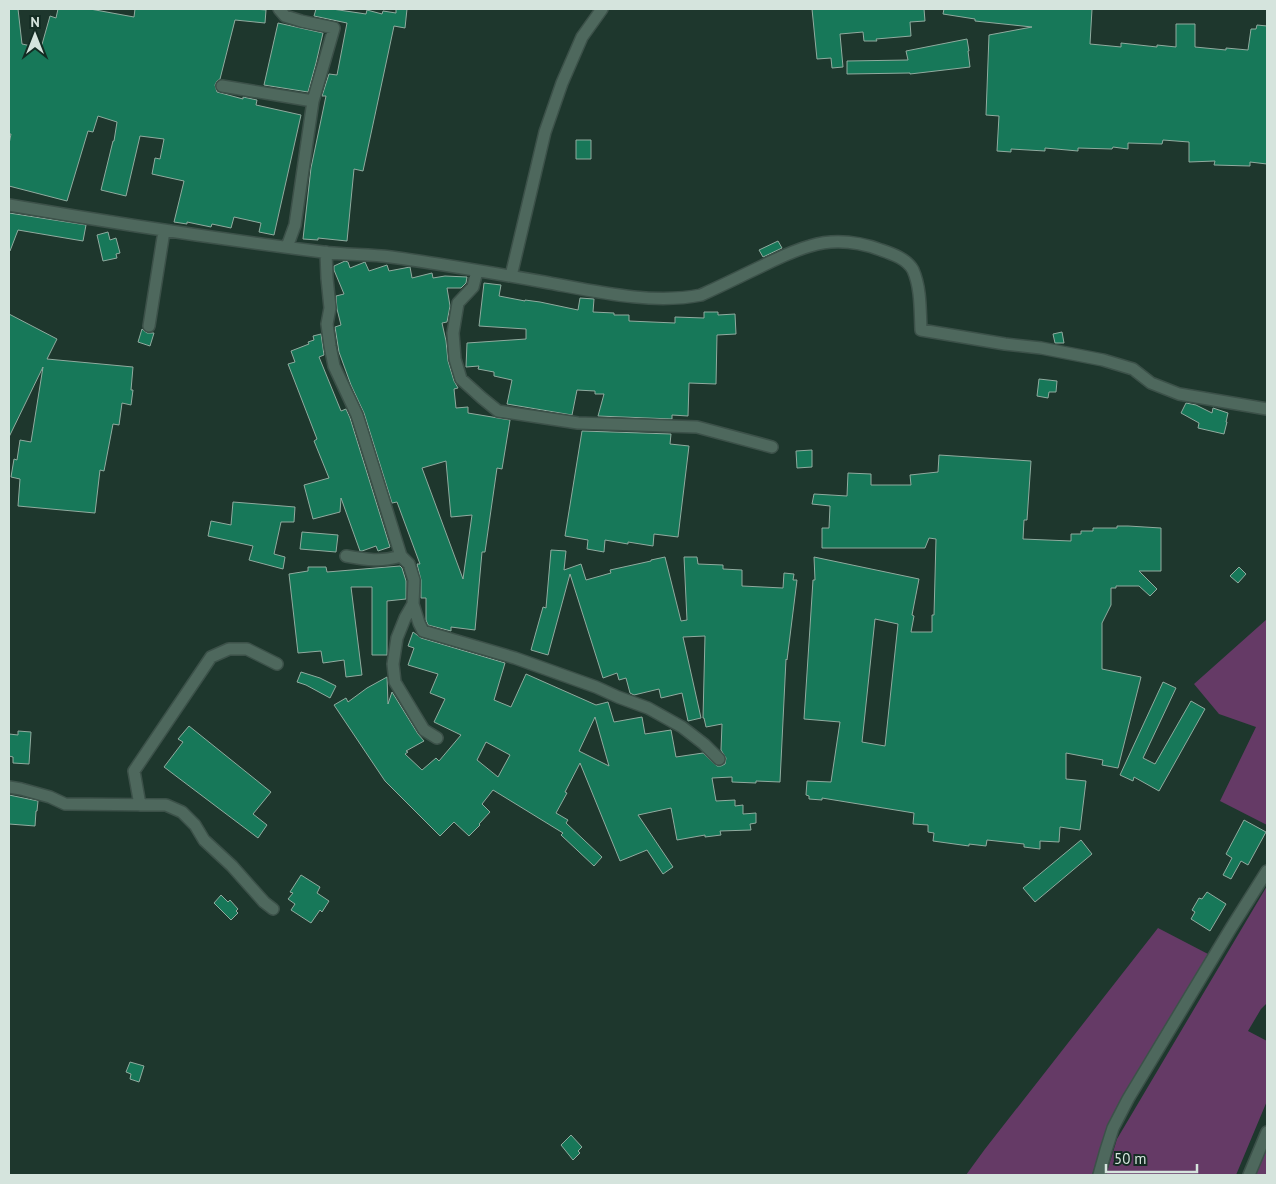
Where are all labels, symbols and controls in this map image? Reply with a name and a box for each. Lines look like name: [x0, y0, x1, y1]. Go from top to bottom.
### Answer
north arrow: [10, 10, 60, 60]
text: N: [30, 13, 40, 31]
scale bar: [1106, 1142, 1197, 1174]
text: 50 m: [1114, 1149, 1147, 1168]

